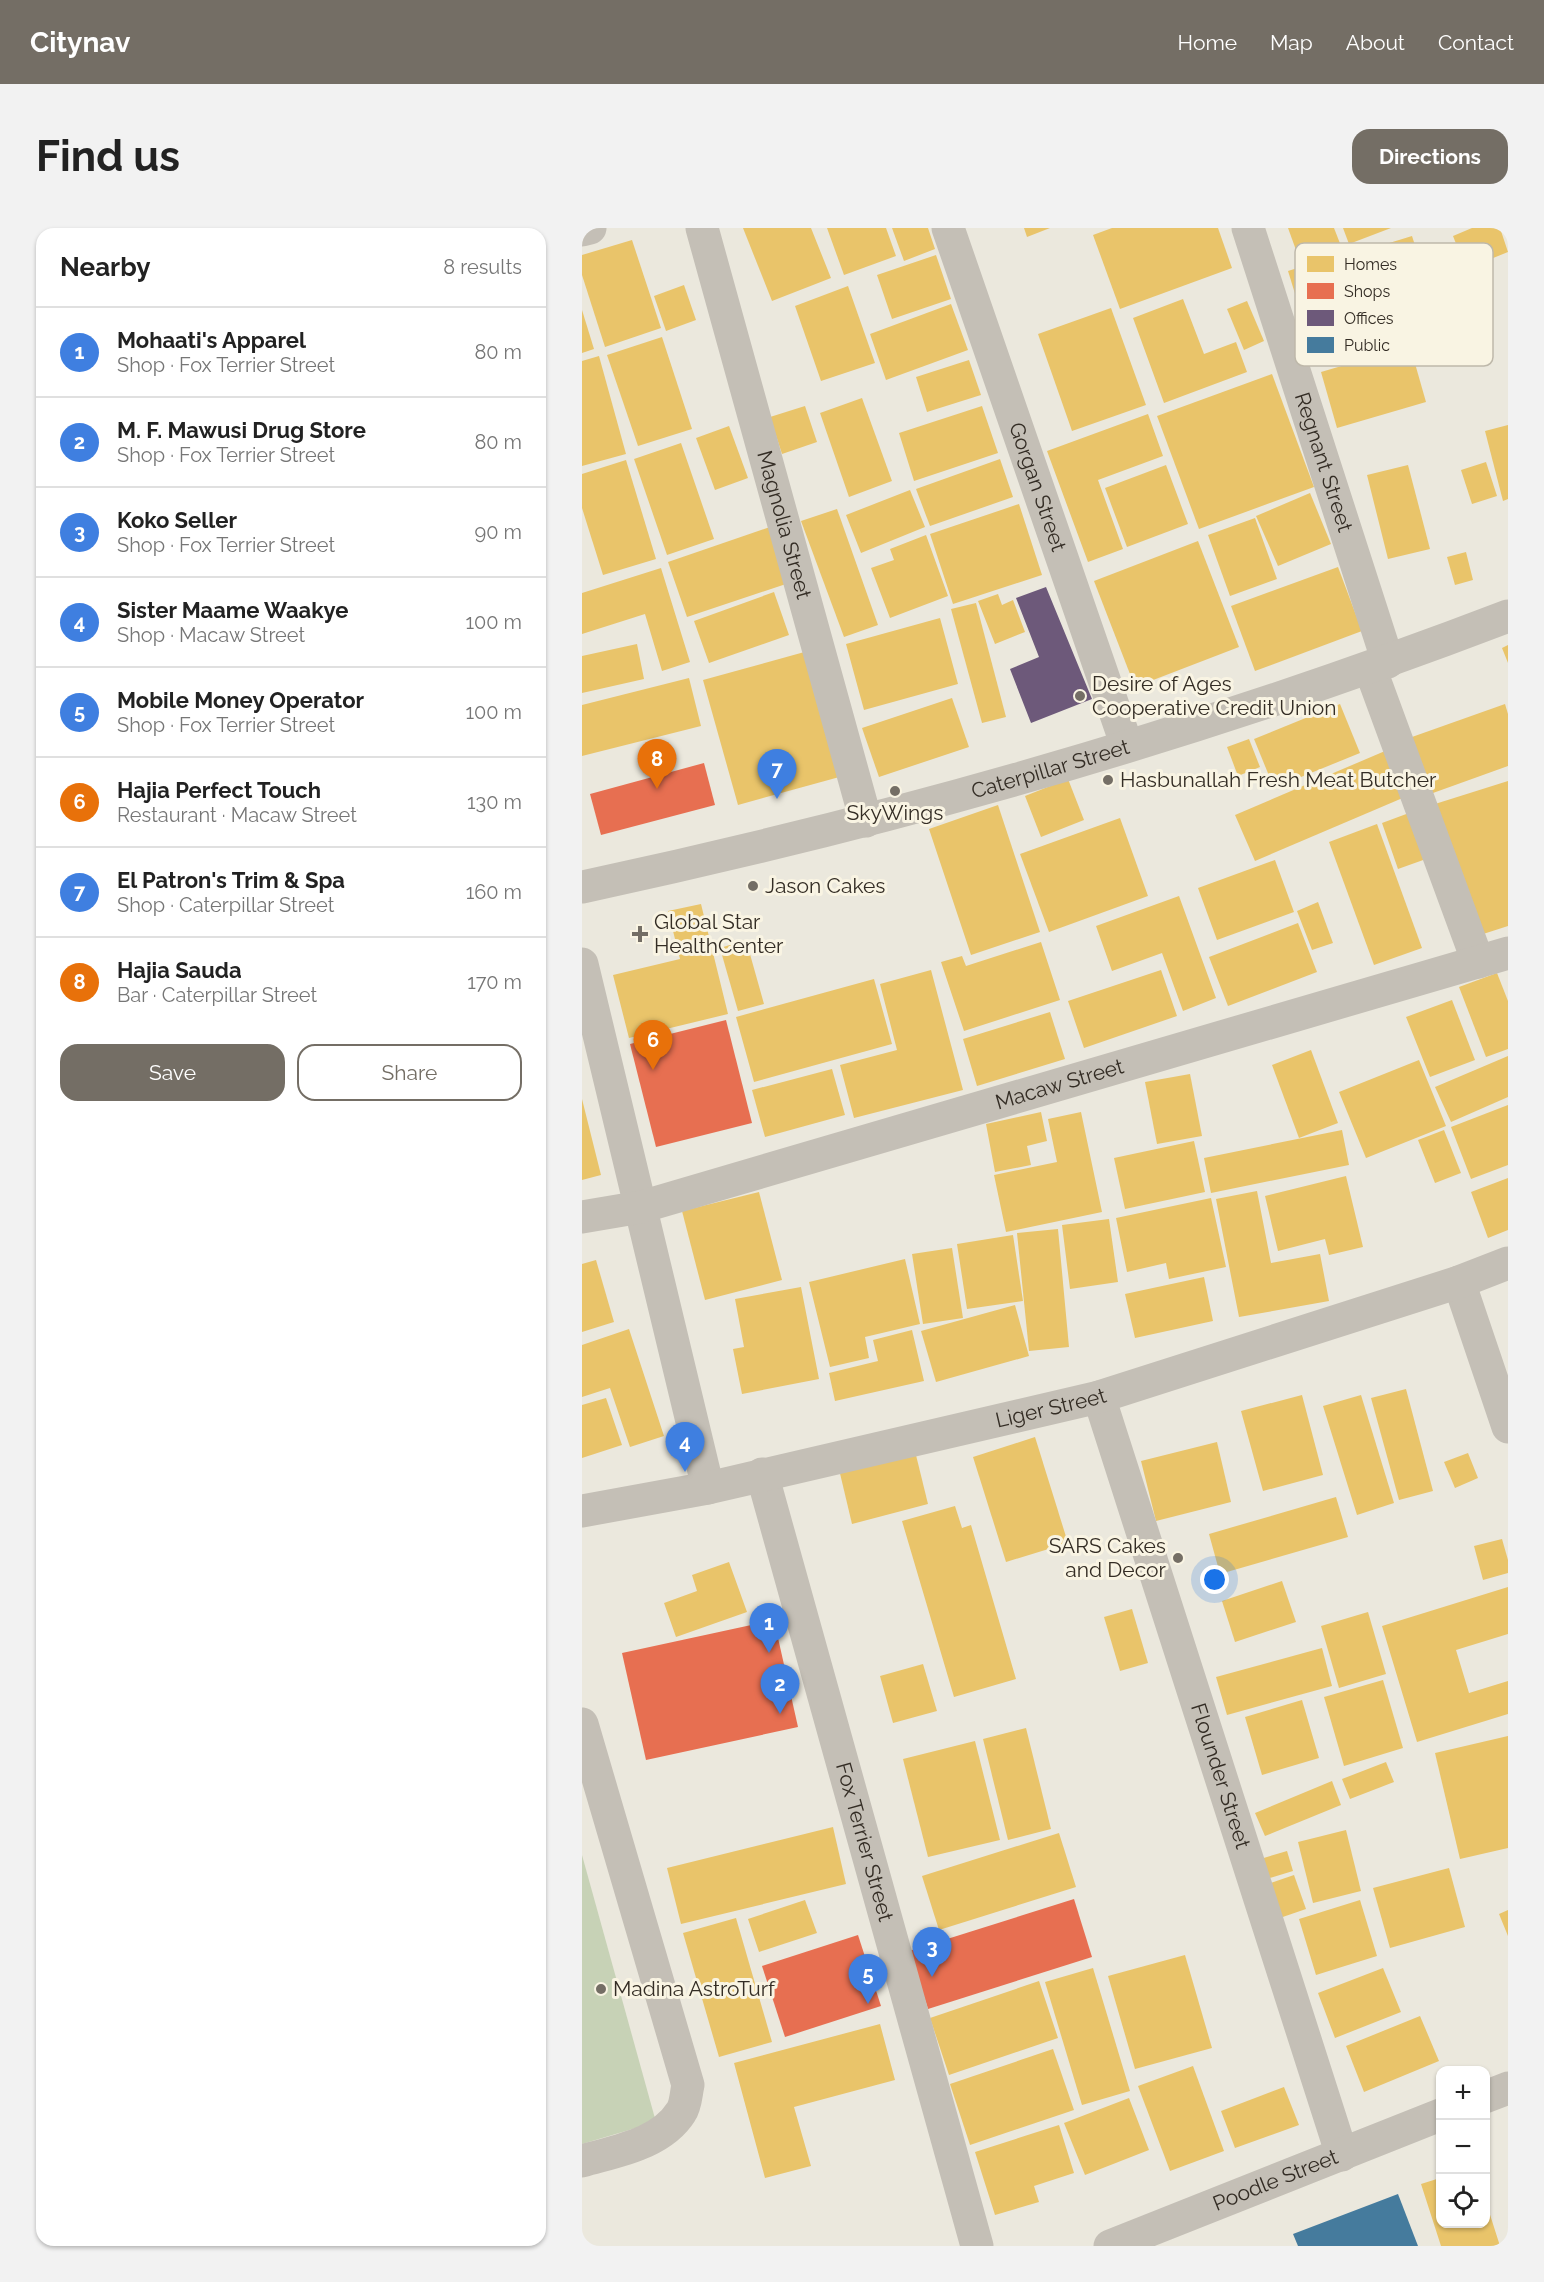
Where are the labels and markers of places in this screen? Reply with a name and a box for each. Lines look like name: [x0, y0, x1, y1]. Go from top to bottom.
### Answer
place label: Desire of Ages Cooperative Credit Union: [1092, 671, 1337, 720]
marker: Desire of Ages Cooperative Credit Union: [1073, 689, 1087, 703]
pin: 8: [638, 740, 676, 789]
pin: 7: [758, 750, 796, 799]
place label: Hasbunallah Fresh Meat Butcher: [1120, 767, 1437, 792]
marker: Hasbunallah Fresh Meat Butcher: [1101, 773, 1115, 787]
marker: SkyWings: [888, 784, 902, 798]
place label: SkyWings: [847, 800, 943, 825]
place label: Jason Cakes: [765, 873, 886, 898]
marker: Jason Cakes: [746, 879, 760, 893]
place label: Global Star HealthCenter: [654, 909, 784, 958]
marker: Global Star HealthCenter: [631, 925, 649, 943]
pin: 6: [634, 1020, 672, 1070]
pin: 4: [666, 1422, 704, 1472]
place label: SARS Cakes and Decor: [1049, 1533, 1167, 1582]
marker: SARS Cakes and Decor: [1171, 1551, 1185, 1565]
pin: 1: [750, 1604, 789, 1653]
pin: 2: [760, 1664, 800, 1714]
pin: 3: [912, 1928, 952, 1977]
pin: 5: [848, 1954, 888, 2004]
place label: Madina AstroTurf: [613, 1976, 776, 2001]
marker: Madina AstroTurf: [594, 1982, 608, 1996]

